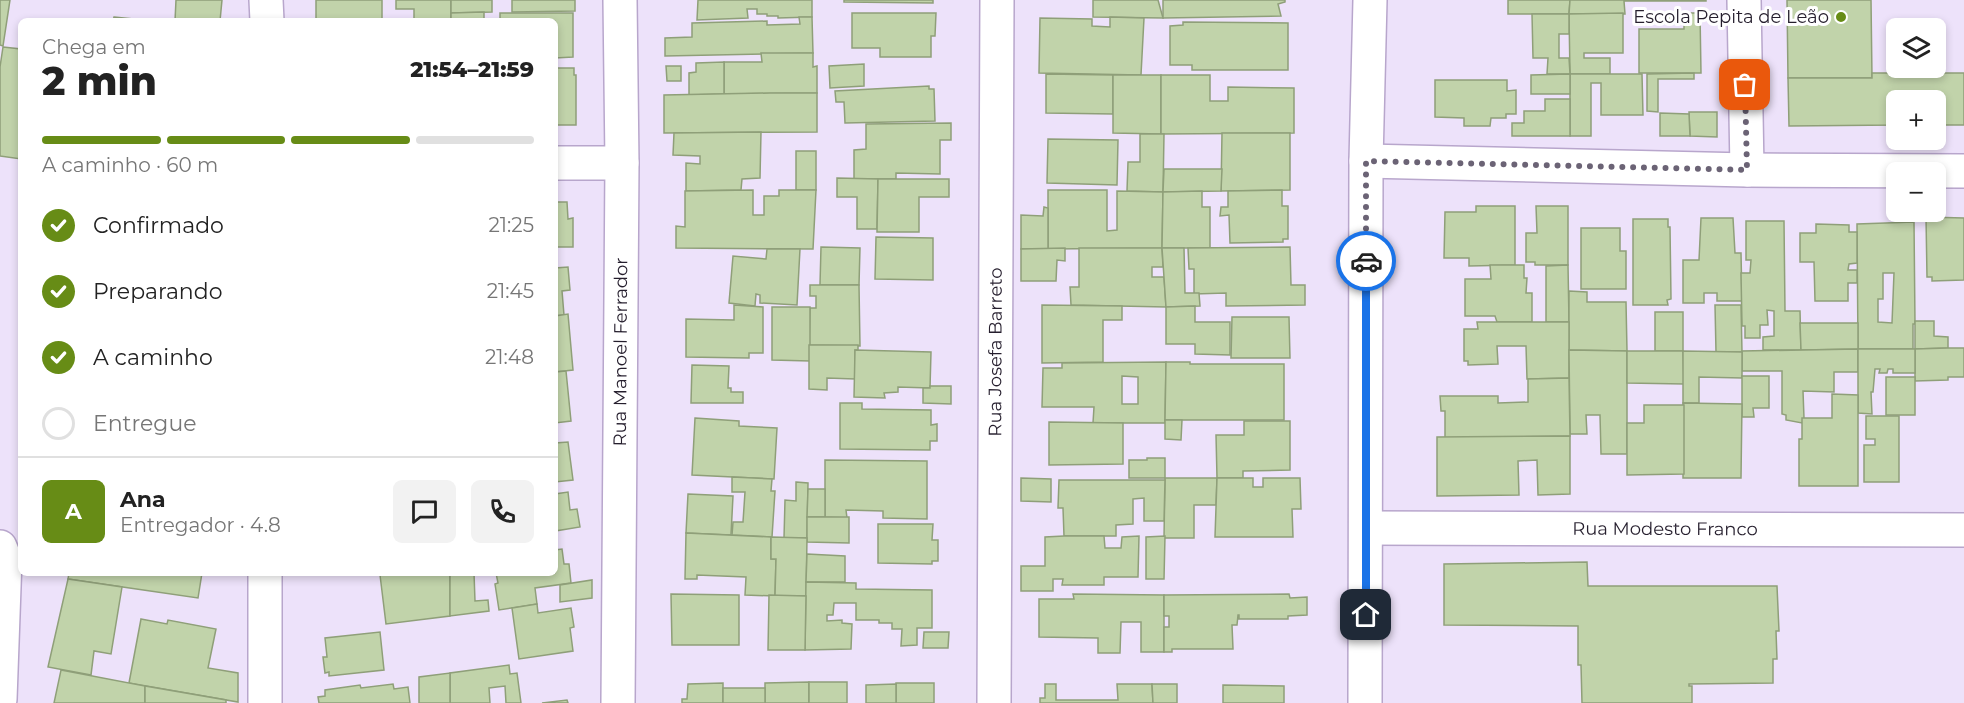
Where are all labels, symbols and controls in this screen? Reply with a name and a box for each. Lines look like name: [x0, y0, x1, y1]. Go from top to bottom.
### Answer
place label: Escola Pepita de Leão: [1633, 6, 1829, 28]
marker: Escola Pepita de Leão: [1834, 10, 1848, 24]
map controls: [1886, 18, 1946, 222]
button: layers: [1886, 18, 1946, 78]
text: Chega em: [42, 35, 146, 59]
text: 21:54–21:59: [410, 56, 534, 83]
text: 2 min: [42, 57, 157, 105]
pin: [1719, 59, 1770, 110]
icon: bag: [1728, 68, 1761, 101]
button: +: [1886, 90, 1946, 150]
text: A caminho · 60 m: [42, 153, 218, 177]
button: −: [1886, 162, 1946, 222]
icon: check: [42, 209, 75, 242]
text: Confirmado: [93, 212, 224, 239]
text: 21:25: [489, 213, 534, 237]
courier: [1336, 231, 1396, 291]
icon: car: [1350, 245, 1383, 278]
street label: Rua Manoel Ferrador: [609, 257, 632, 447]
street label: Rua Josefa Barreto: [984, 267, 1007, 437]
icon: check: [42, 275, 75, 308]
text: Preparando: [93, 278, 222, 305]
text: 21:45: [487, 279, 534, 303]
icon: check: [42, 341, 75, 374]
text: A caminho: [93, 344, 213, 371]
text: 21:48: [485, 345, 534, 369]
text: Entregue: [93, 410, 197, 437]
button: chat: [393, 480, 456, 543]
button: phone: [471, 480, 534, 543]
text: Ana: [120, 486, 166, 513]
text: A: [65, 498, 82, 525]
text: Entregador · 4.8: [120, 513, 281, 537]
street label: Rua Modesto Franco: [1572, 518, 1758, 540]
pin: [1340, 589, 1391, 640]
icon: home: [1349, 598, 1382, 631]

